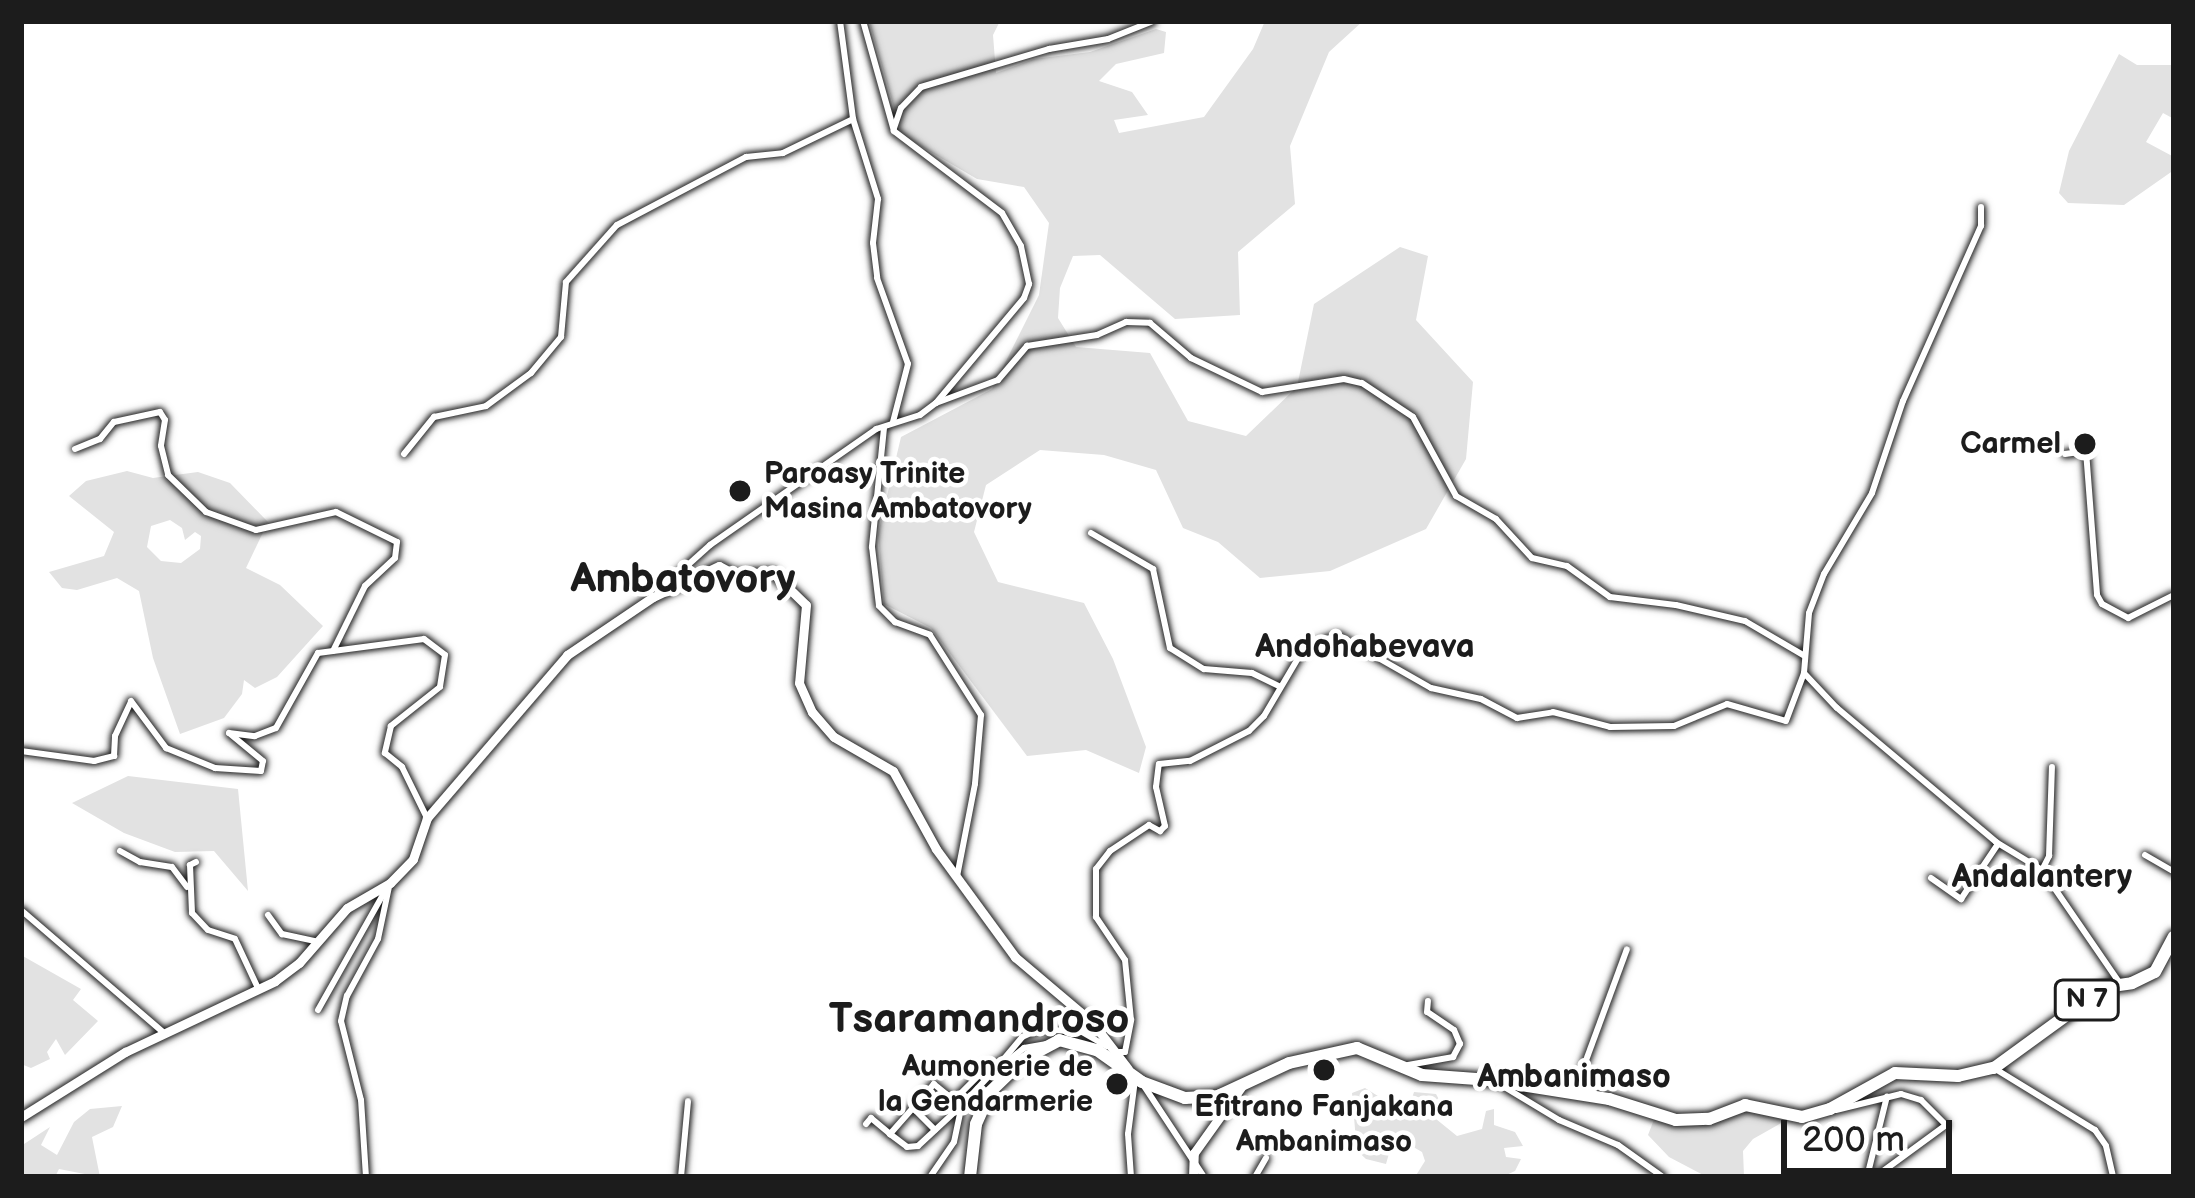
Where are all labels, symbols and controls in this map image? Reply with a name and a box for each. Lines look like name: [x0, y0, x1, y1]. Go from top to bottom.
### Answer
place label: Carmel: [1960, 426, 2061, 462]
marker: Carmel: [2072, 431, 2098, 457]
place label: Paroasy Trinite Masina Ambatovory: [764, 456, 1032, 526]
marker: Paroasy Trinite Masina Ambatovory: [727, 478, 753, 504]
district label: Ambatovory: [571, 555, 795, 605]
district label: Andohabevava: [1255, 628, 1475, 668]
district label: Andalantery: [1952, 858, 2132, 898]
road number: N 7: [2051, 979, 2123, 1021]
district label: Tsaramandroso: [829, 995, 1129, 1045]
place label: Aumonerie de la Gendarmerie: [878, 1049, 1093, 1120]
marker: Efitrano Fanjakana Ambanimaso: [1311, 1057, 1337, 1083]
district label: Ambanimaso: [1477, 1058, 1671, 1098]
marker: Aumonerie de la Gendarmerie: [1104, 1071, 1130, 1097]
place label: Efitrano Fanjakana Ambanimaso: [1194, 1089, 1454, 1160]
scale bar: [1787, 1096, 1958, 1170]
text: 200 m: [1802, 1119, 1905, 1162]

